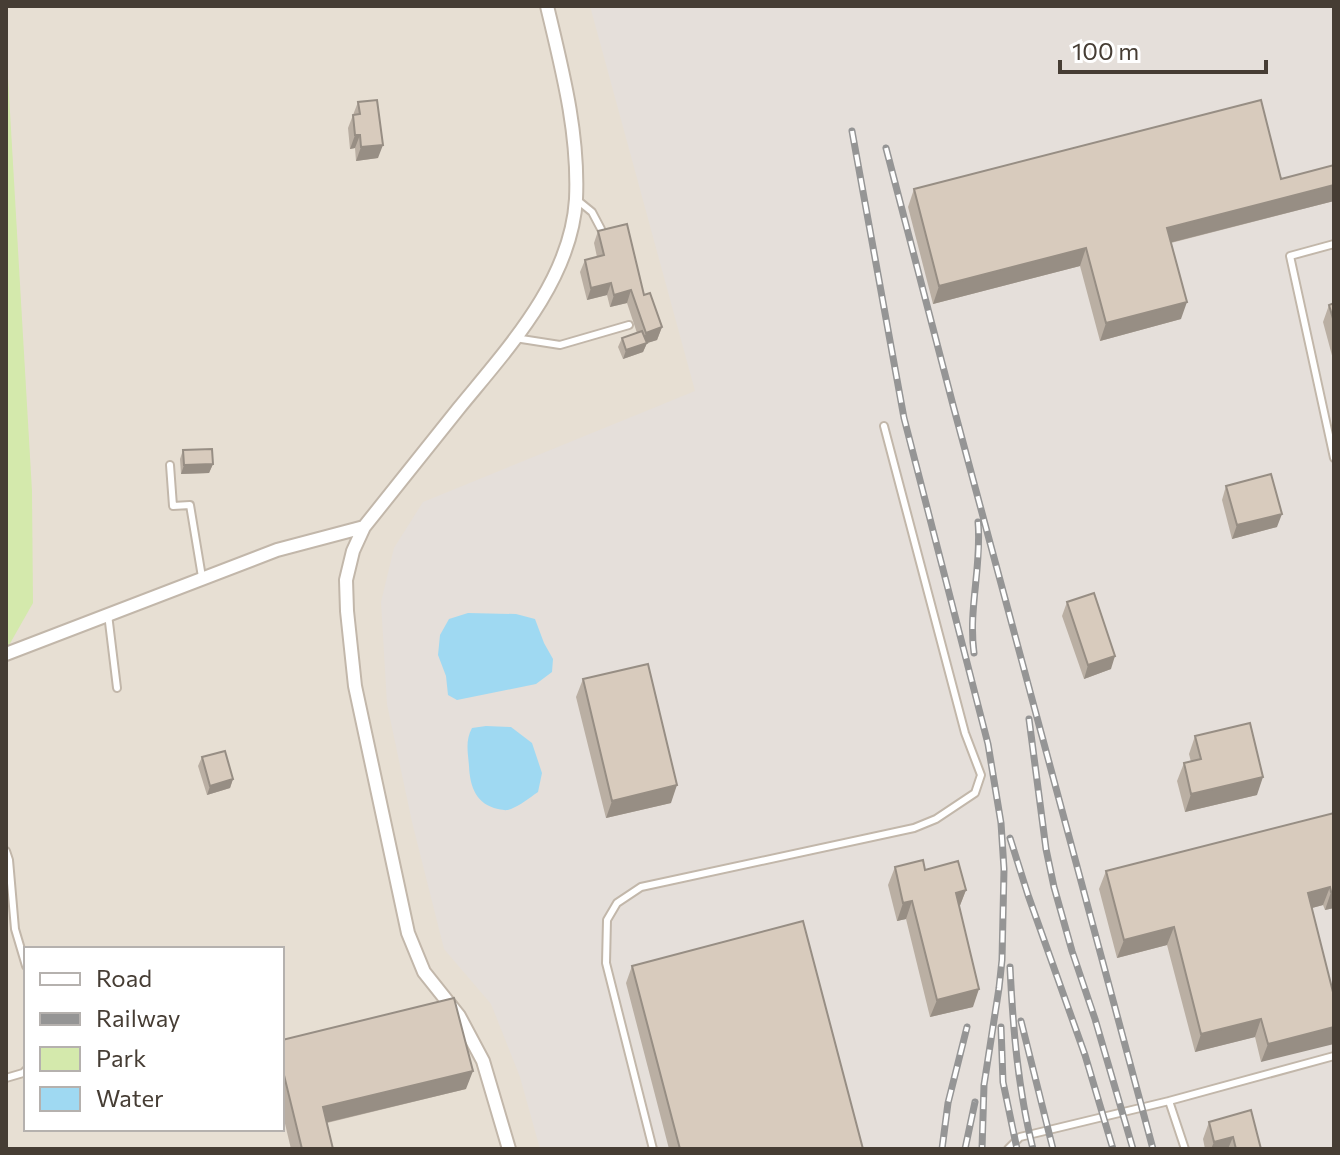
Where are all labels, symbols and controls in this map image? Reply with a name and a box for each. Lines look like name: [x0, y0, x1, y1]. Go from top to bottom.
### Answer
scale bar: [1060, 24, 1266, 74]
text: 100 m: [1072, 36, 1139, 65]
legend: [24, 947, 284, 1131]
text: Road: [96, 963, 152, 992]
text: Railway: [96, 1003, 181, 1032]
text: Park: [96, 1043, 146, 1072]
text: Water: [96, 1083, 164, 1112]

